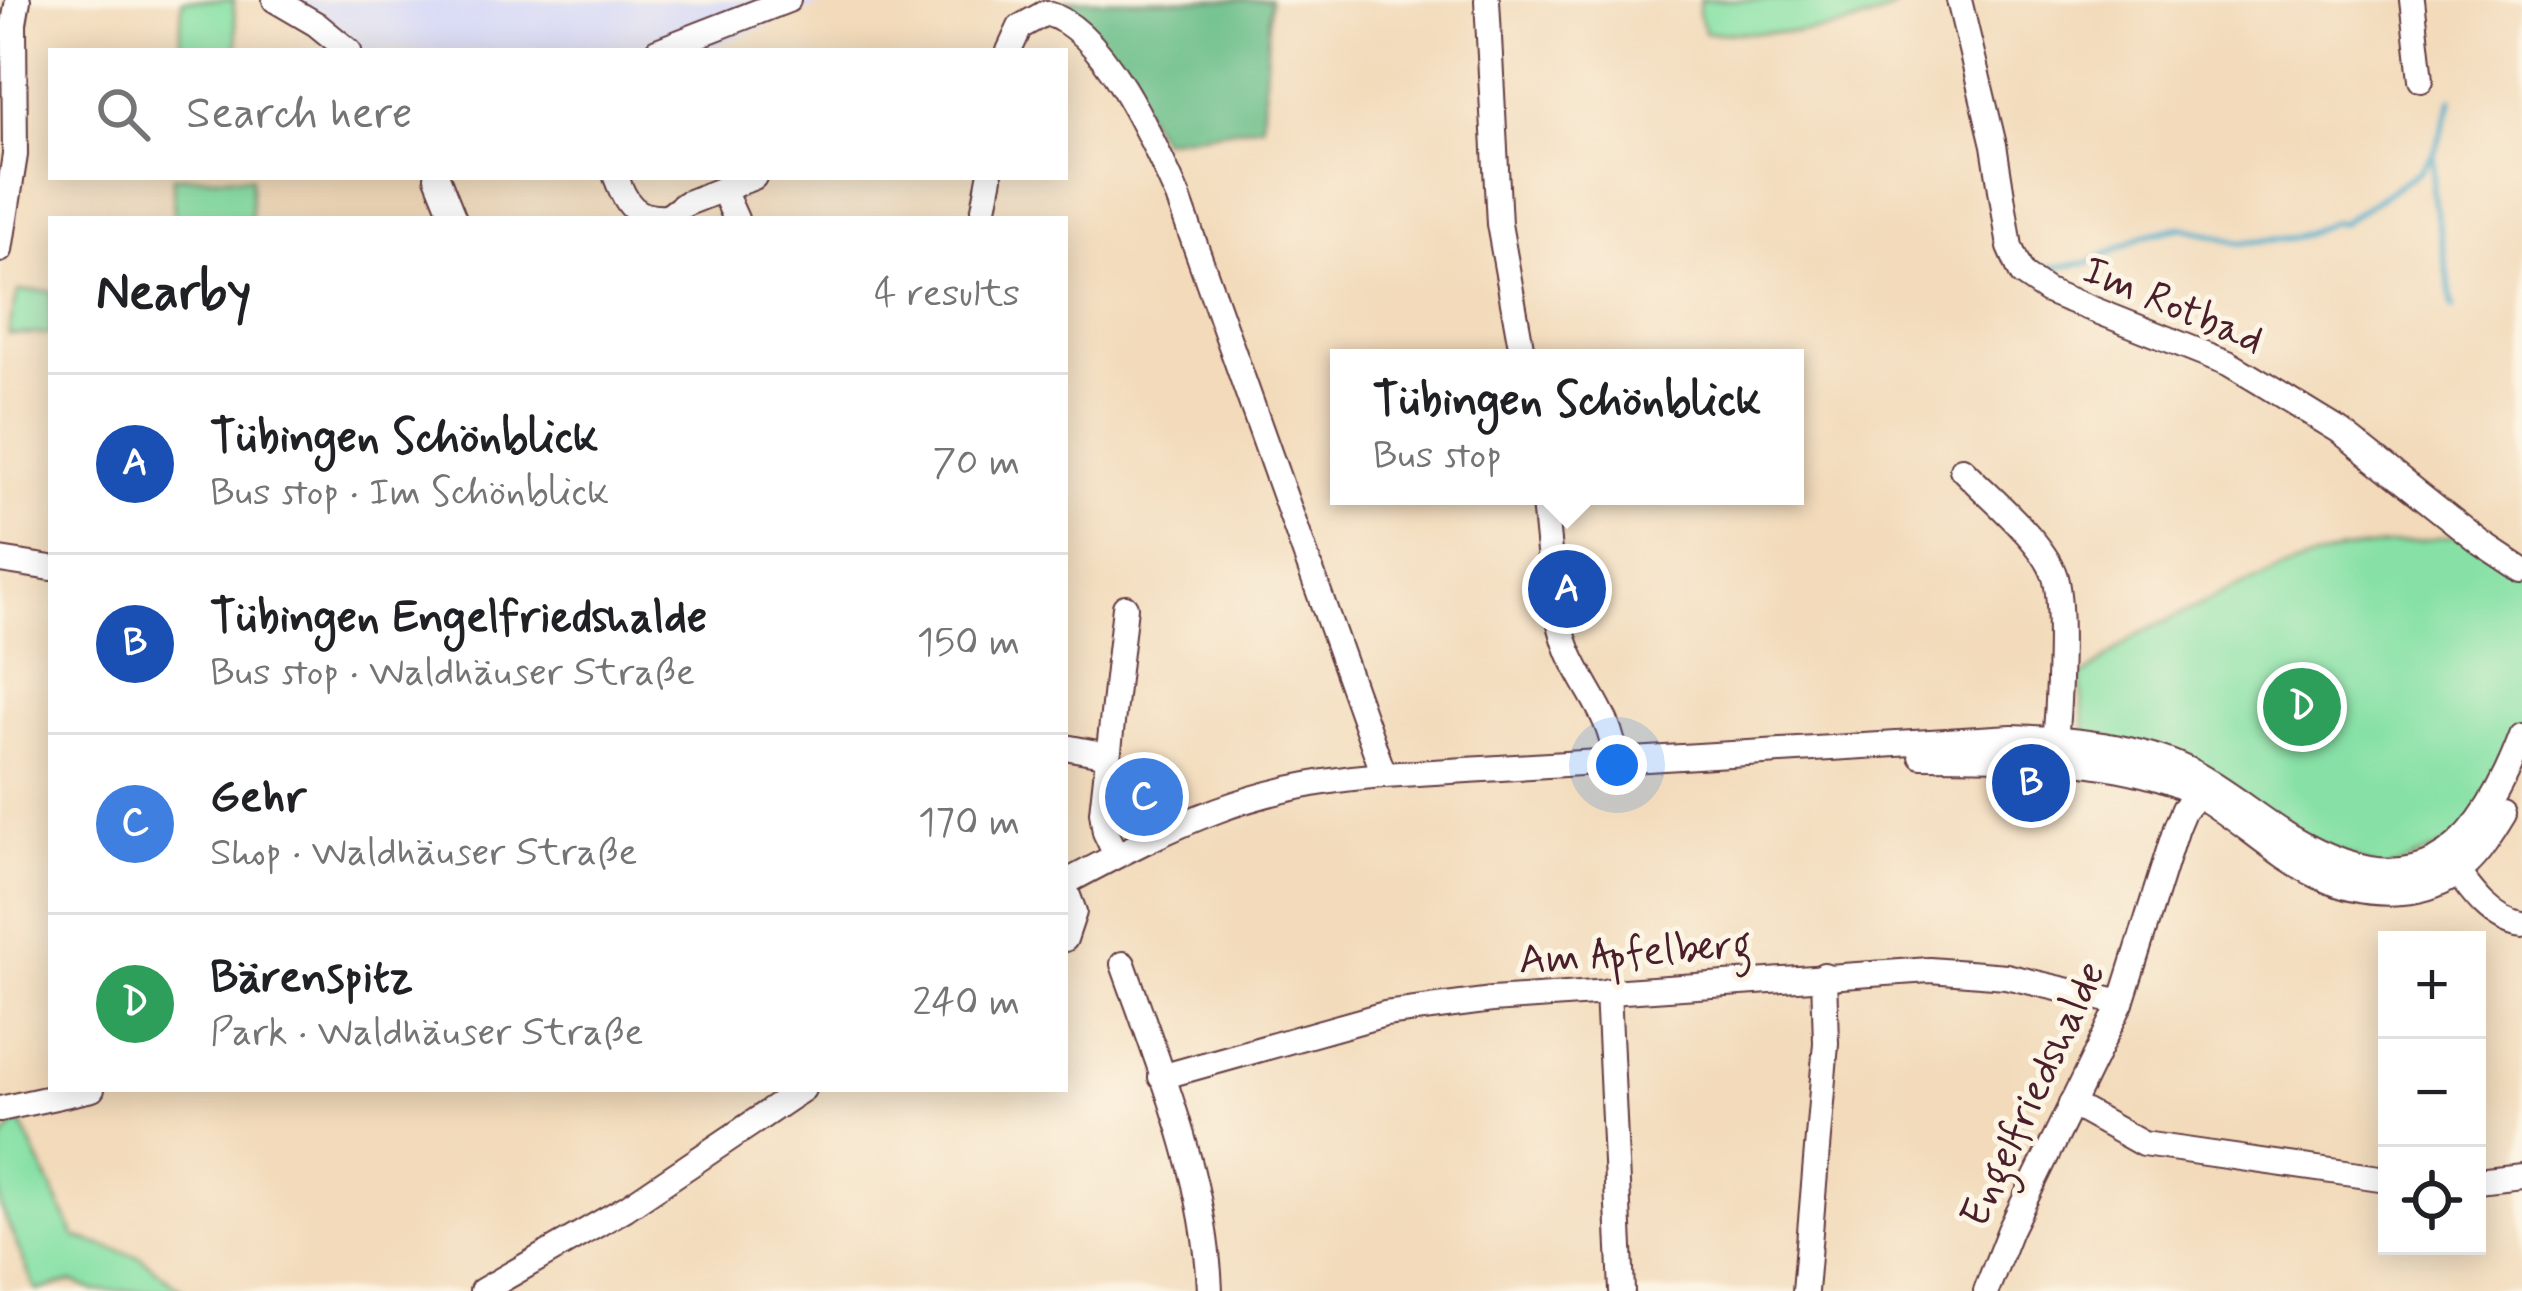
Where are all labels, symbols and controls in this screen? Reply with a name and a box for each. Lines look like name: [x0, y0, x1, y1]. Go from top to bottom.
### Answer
search box: [48, 48, 1068, 180]
icon: search: [90, 81, 156, 147]
text: Search here: [186, 85, 413, 144]
street label: Im Rotbad: [2074, 243, 2272, 369]
text: Nearby: [96, 261, 251, 327]
text: 4 results: [874, 269, 1020, 320]
popup: [1330, 349, 1804, 505]
text: Tübingen Schönblick: [1373, 372, 1761, 431]
text: Tübingen Schönblick: [210, 409, 598, 468]
text: Bus stop: [1373, 431, 1502, 482]
text: A: [122, 438, 148, 489]
text: 70 m: [932, 438, 1020, 489]
text: Bus stop · Im Schönblick: [210, 468, 609, 519]
pin: A: [1528, 544, 1606, 634]
text: Tübingen Engelfriedshalde: [210, 589, 707, 648]
text: B: [123, 618, 147, 669]
text: 150 m: [917, 618, 1020, 669]
text: Bus stop · Waldhäuser Straße: [210, 648, 695, 699]
pin: D: [2263, 662, 2341, 752]
your location: [1587, 735, 1647, 795]
pin: B: [1992, 738, 2070, 828]
pin: C: [1105, 752, 1183, 842]
text: Gehr: [210, 769, 306, 828]
text: C: [121, 798, 149, 849]
text: 170 m: [918, 798, 1020, 849]
text: Shop · Waldhäuser Straße: [210, 828, 637, 879]
street label: Am Apfelberg: [1517, 918, 1754, 993]
map controls: [2378, 931, 2486, 1255]
button: +: [2378, 931, 2486, 1039]
text: Bärenspitz: [210, 949, 413, 1008]
street label: Engelfriedshalde: [1948, 953, 2123, 1238]
text: D: [122, 978, 148, 1029]
text: 240 m: [912, 978, 1020, 1029]
text: Park · Waldhäuser Straße: [210, 1008, 644, 1059]
button: −: [2378, 1039, 2486, 1147]
button: locate: [2378, 1147, 2486, 1255]

